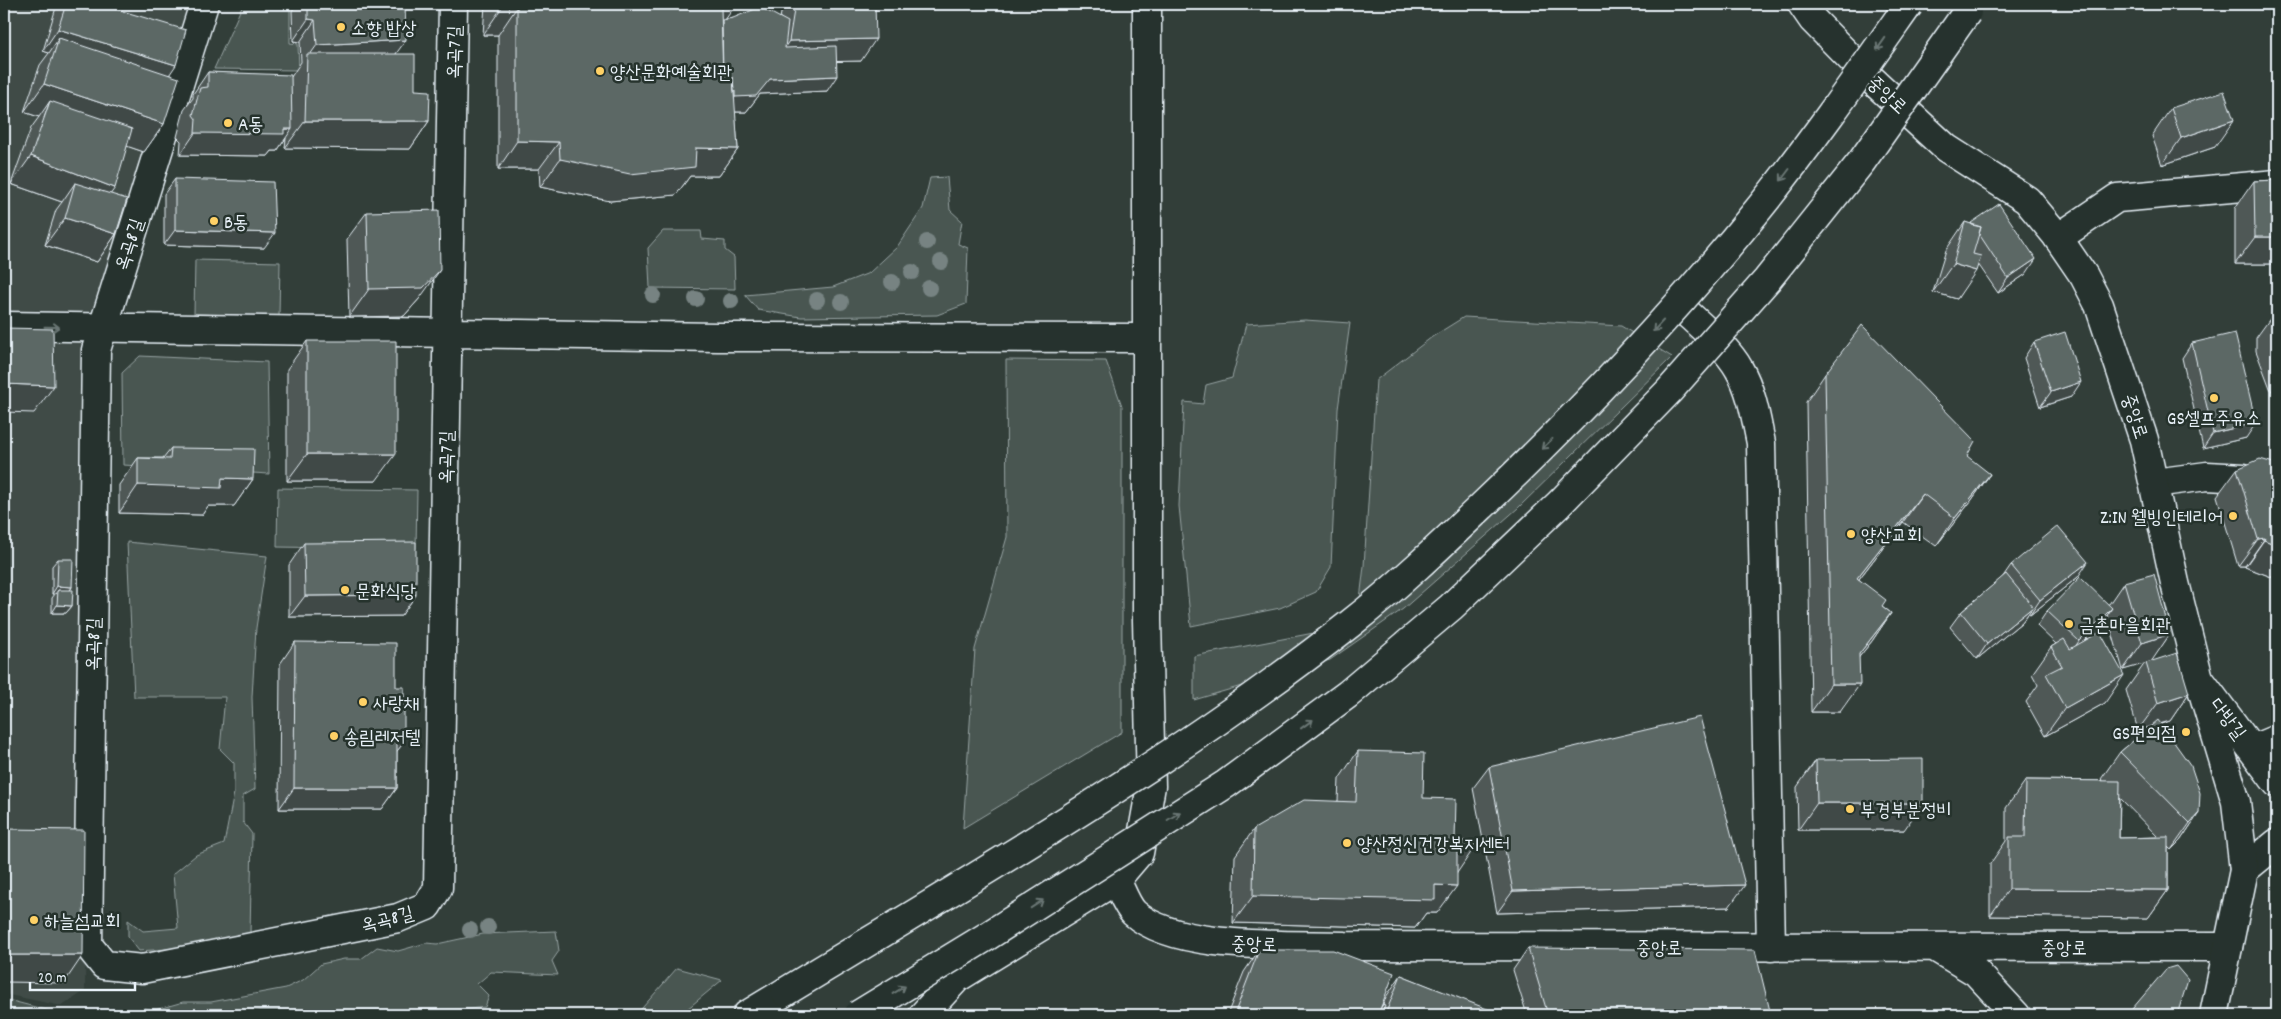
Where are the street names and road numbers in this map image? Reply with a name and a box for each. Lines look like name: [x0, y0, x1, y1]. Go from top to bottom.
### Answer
street label: 옥곡7길: [443, 25, 470, 79]
street label: 중앙로: [1860, 71, 1912, 122]
street label: 옥곡8길: [110, 215, 152, 275]
street label: 중앙로: [2113, 391, 2153, 443]
street label: 옥곡7길: [435, 430, 462, 484]
street label: 옥곡8길: [82, 617, 109, 671]
street label: 다방길: [2202, 694, 2251, 747]
street label: 옥곡8길: [359, 901, 417, 941]
street label: 중앙로: [1230, 932, 1277, 961]
street label: 중앙로: [1636, 937, 1682, 964]
street label: 중앙로: [2041, 937, 2087, 964]

